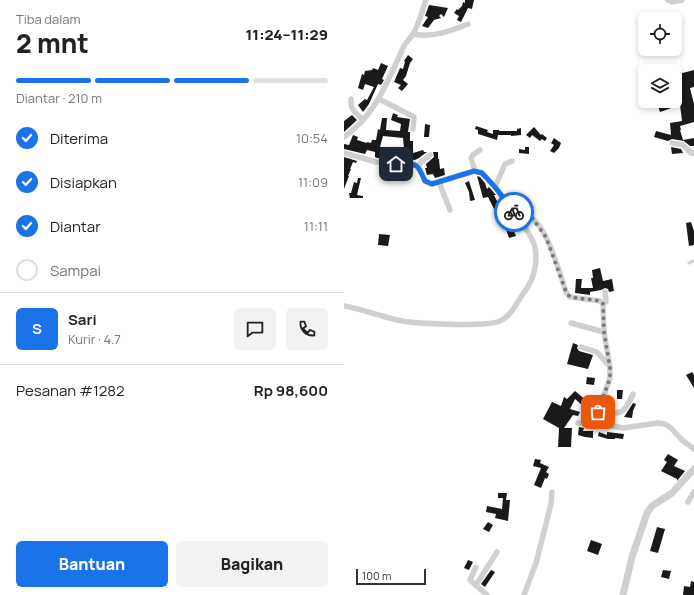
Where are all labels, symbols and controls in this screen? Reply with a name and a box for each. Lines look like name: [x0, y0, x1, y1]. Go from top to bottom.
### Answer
text: Tiba dalam: [16, 10, 81, 28]
map controls: [638, 12, 682, 108]
button: locate: [638, 12, 682, 56]
text: 11:24–11:29: [246, 24, 328, 45]
text: 2 mnt: [16, 25, 89, 61]
button: layers: [638, 64, 682, 108]
text: Diantar · 210 m: [16, 89, 102, 107]
icon: check: [16, 127, 38, 149]
text: Diterima: [50, 128, 108, 149]
text: 10:54: [296, 129, 328, 147]
pin: [379, 147, 413, 181]
icon: home: [385, 153, 407, 175]
icon: check: [16, 171, 38, 193]
text: Disiapkan: [50, 172, 117, 193]
text: 11:09: [298, 173, 328, 191]
courier: [494, 192, 534, 232]
icon: bike: [503, 201, 525, 223]
icon: check: [16, 215, 38, 237]
text: Diantar: [50, 216, 101, 237]
text: 11:11: [304, 217, 328, 235]
text: Sampai: [50, 260, 101, 281]
button: chat: [234, 308, 276, 350]
button: phone: [286, 308, 328, 350]
text: Sari: [68, 309, 97, 330]
text: S: [32, 318, 42, 339]
text: Kurir · 4.7: [68, 330, 121, 348]
text: Pesanan #1282: [16, 380, 125, 401]
text: Rp 98,600: [254, 380, 328, 401]
pin: [581, 395, 615, 429]
icon: bag: [587, 401, 609, 423]
button: Bantuan: [16, 541, 168, 587]
button: Bagikan: [176, 541, 328, 587]
scale bar: [356, 567, 426, 586]
text: 100 m: [362, 568, 391, 583]

